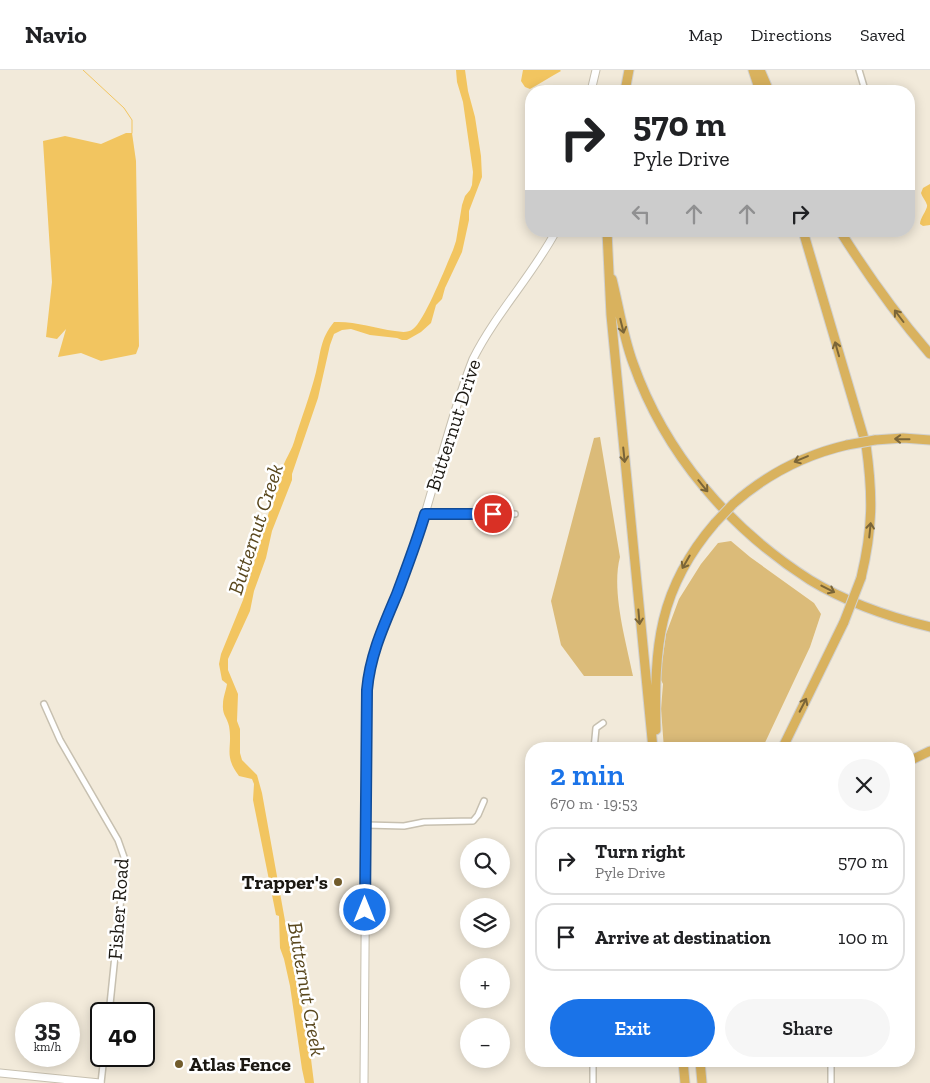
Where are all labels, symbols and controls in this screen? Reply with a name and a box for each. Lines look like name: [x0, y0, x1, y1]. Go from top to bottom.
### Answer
text: Navio: [25, 20, 87, 49]
text: Map: [688, 24, 723, 46]
text: Directions: [751, 24, 832, 46]
text: Saved: [860, 24, 905, 46]
text: 570 m: [633, 103, 726, 145]
icon: right: [550, 105, 615, 170]
text: Pyle Drive: [633, 145, 730, 172]
icon: left: [627, 200, 655, 228]
icon: ahead: [680, 200, 708, 228]
icon: ahead: [733, 200, 761, 228]
icon: right: [786, 200, 814, 228]
one-way arrow: [894, 309, 904, 323]
one-way arrow: [618, 318, 627, 334]
one-way arrow: [832, 341, 842, 357]
street label: Butternut Drive: [420, 356, 486, 494]
one-way arrow: [895, 434, 911, 444]
one-way arrow: [619, 447, 629, 463]
one-way arrow: [794, 455, 809, 465]
water label: Butternut Creek: [222, 460, 288, 598]
one-way arrow: [697, 479, 708, 492]
pin: [472, 493, 514, 535]
icon: arrive: [479, 500, 507, 528]
one-way arrow: [865, 522, 875, 538]
one-way arrow: [681, 554, 691, 568]
one-way arrow: [820, 584, 835, 594]
one-way arrow: [635, 608, 644, 624]
one-way arrow: [799, 698, 808, 713]
text: 2 min: [550, 757, 624, 793]
button: close: [838, 759, 890, 811]
text: 670 m · 19:53: [550, 794, 638, 813]
map controls: [460, 838, 510, 1068]
button: search: [460, 838, 510, 888]
text: Turn right: [595, 840, 685, 863]
icon: right: [552, 847, 580, 875]
text: 570 m: [838, 850, 888, 873]
street label: Fisher Road: [102, 857, 134, 961]
text: Pyle Drive: [595, 863, 665, 882]
place label: Trapper's: [241, 870, 328, 894]
marker: Trapper's: [332, 876, 344, 888]
position arrow: [338, 883, 390, 935]
button: layers: [460, 898, 510, 948]
water label: Butternut Creek: [283, 920, 331, 1058]
icon: arrive: [552, 923, 580, 951]
text: Arrive at destination: [595, 926, 771, 949]
text: 100 m: [838, 926, 888, 949]
button: +: [460, 958, 510, 1008]
button: Exit: [550, 999, 715, 1057]
button: Share: [725, 999, 890, 1057]
speed limit sign: 40: [90, 1002, 155, 1067]
text: 35: [34, 1013, 61, 1043]
button: −: [460, 1018, 510, 1068]
text: km/h: [34, 1040, 61, 1054]
place label: Atlas Fence: [189, 1052, 291, 1076]
marker: Atlas Fence: [173, 1058, 185, 1070]

